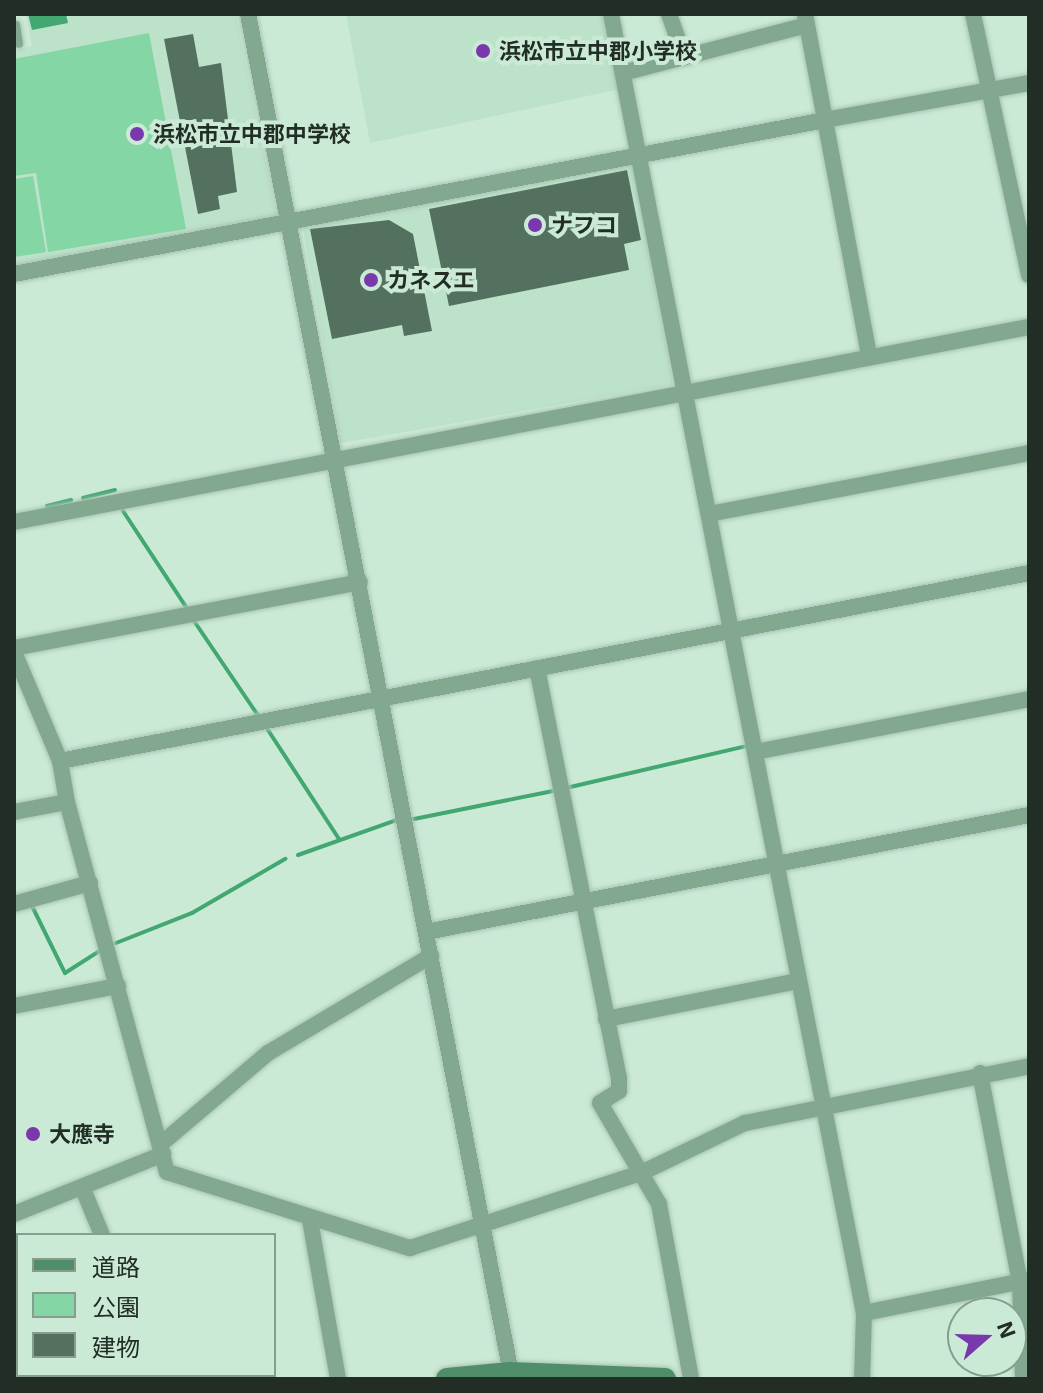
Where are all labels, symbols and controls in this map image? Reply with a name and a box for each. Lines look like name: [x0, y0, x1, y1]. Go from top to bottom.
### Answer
place label: 浜松市立中郡小学校: [499, 38, 697, 64]
marker: 浜松市立中郡小学校: [474, 42, 492, 60]
place label: 浜松市立中郡中学校: [153, 121, 351, 147]
marker: 浜松市立中郡中学校: [128, 125, 146, 143]
place label: ナフコ: [551, 212, 617, 238]
marker: ナフコ: [526, 216, 544, 234]
place label: カネスエ: [387, 267, 475, 293]
marker: カネスエ: [362, 271, 380, 289]
place label: 大應寺: [49, 1121, 115, 1147]
marker: 大應寺: [24, 1125, 42, 1143]
legend: [16, 1233, 276, 1377]
text: 道路: [92, 1252, 140, 1281]
text: 公園: [92, 1292, 140, 1321]
north arrow: [947, 1297, 1027, 1377]
text: N: [993, 1318, 1023, 1341]
text: 建物: [92, 1332, 140, 1361]

